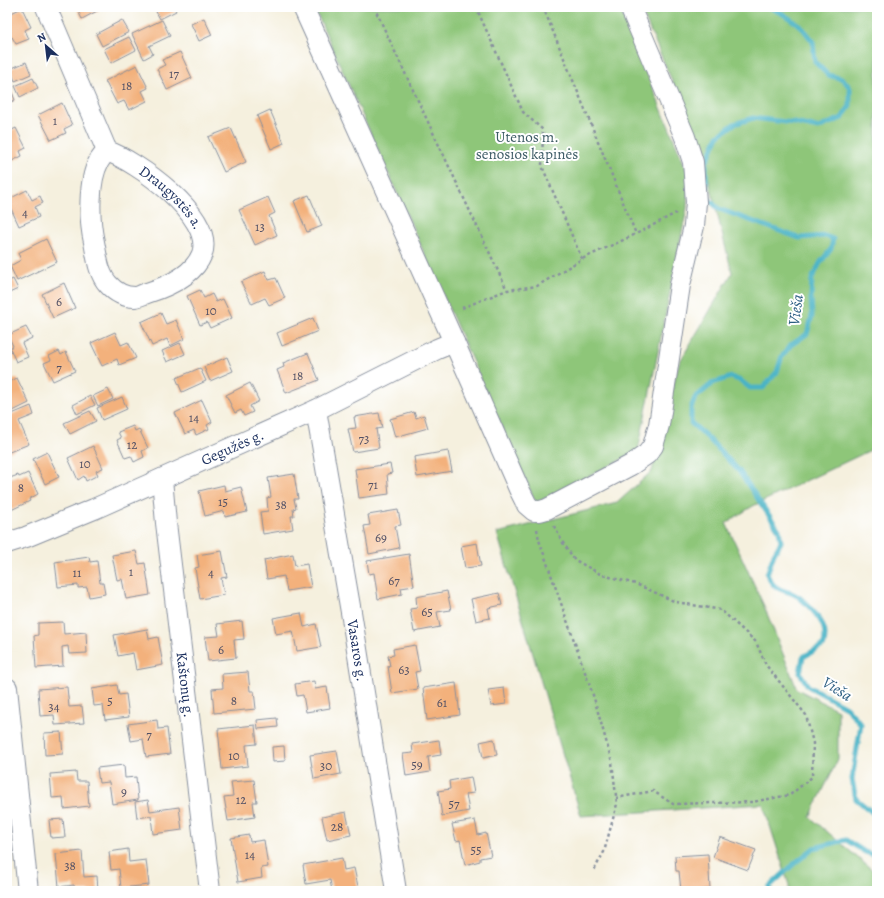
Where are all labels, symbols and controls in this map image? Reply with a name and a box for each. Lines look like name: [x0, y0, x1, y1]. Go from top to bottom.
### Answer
north arrow: [26, 26, 66, 66]
text: N: [34, 29, 49, 46]
house number: 17: [169, 65, 179, 82]
house number: 18: [122, 77, 132, 94]
house number: 1: [53, 112, 58, 129]
park label: Utenos m. senosios kapinės: [476, 127, 578, 164]
street label: Draugystės a.: [135, 161, 208, 233]
house number: 4: [22, 204, 28, 221]
house number: 13: [255, 218, 265, 235]
water label: Vieša: [783, 292, 809, 327]
house number: 6: [56, 293, 62, 310]
house number: 10: [205, 302, 217, 319]
house number: 7: [56, 359, 62, 376]
house number: 18: [293, 367, 303, 384]
house number: 14: [189, 409, 199, 426]
street label: Gegužės g.: [198, 425, 267, 470]
house number: 73: [359, 430, 369, 447]
house number: 12: [127, 436, 137, 453]
house number: 10: [79, 455, 91, 472]
house number: 71: [368, 476, 379, 493]
house number: 8: [18, 479, 24, 496]
house number: 15: [218, 493, 228, 510]
house number: 38: [275, 496, 287, 513]
house number: 69: [375, 529, 387, 546]
house number: 1: [129, 563, 134, 580]
house number: 11: [73, 564, 82, 581]
house number: 4: [208, 564, 214, 581]
house number: 67: [388, 572, 400, 589]
house number: 65: [421, 603, 433, 620]
street label: Vasaros g.: [342, 617, 372, 683]
house number: 6: [218, 641, 224, 658]
street label: Kaštonų g.: [171, 651, 199, 719]
house number: 63: [398, 661, 410, 678]
water label: Vieša: [818, 671, 857, 707]
house number: 5: [107, 692, 113, 709]
house number: 8: [231, 692, 237, 709]
house number: 61: [437, 694, 448, 711]
house number: 34: [48, 698, 60, 715]
house number: 7: [146, 726, 152, 743]
house number: 10: [228, 747, 240, 764]
house number: 59: [411, 756, 423, 773]
house number: 30: [320, 757, 332, 774]
house number: 9: [121, 783, 127, 800]
house number: 12: [236, 791, 246, 808]
house number: 57: [448, 795, 460, 812]
house number: 28: [331, 818, 343, 835]
house number: 55: [470, 841, 482, 858]
house number: 14: [245, 846, 255, 863]
house number: 38: [64, 857, 76, 874]

